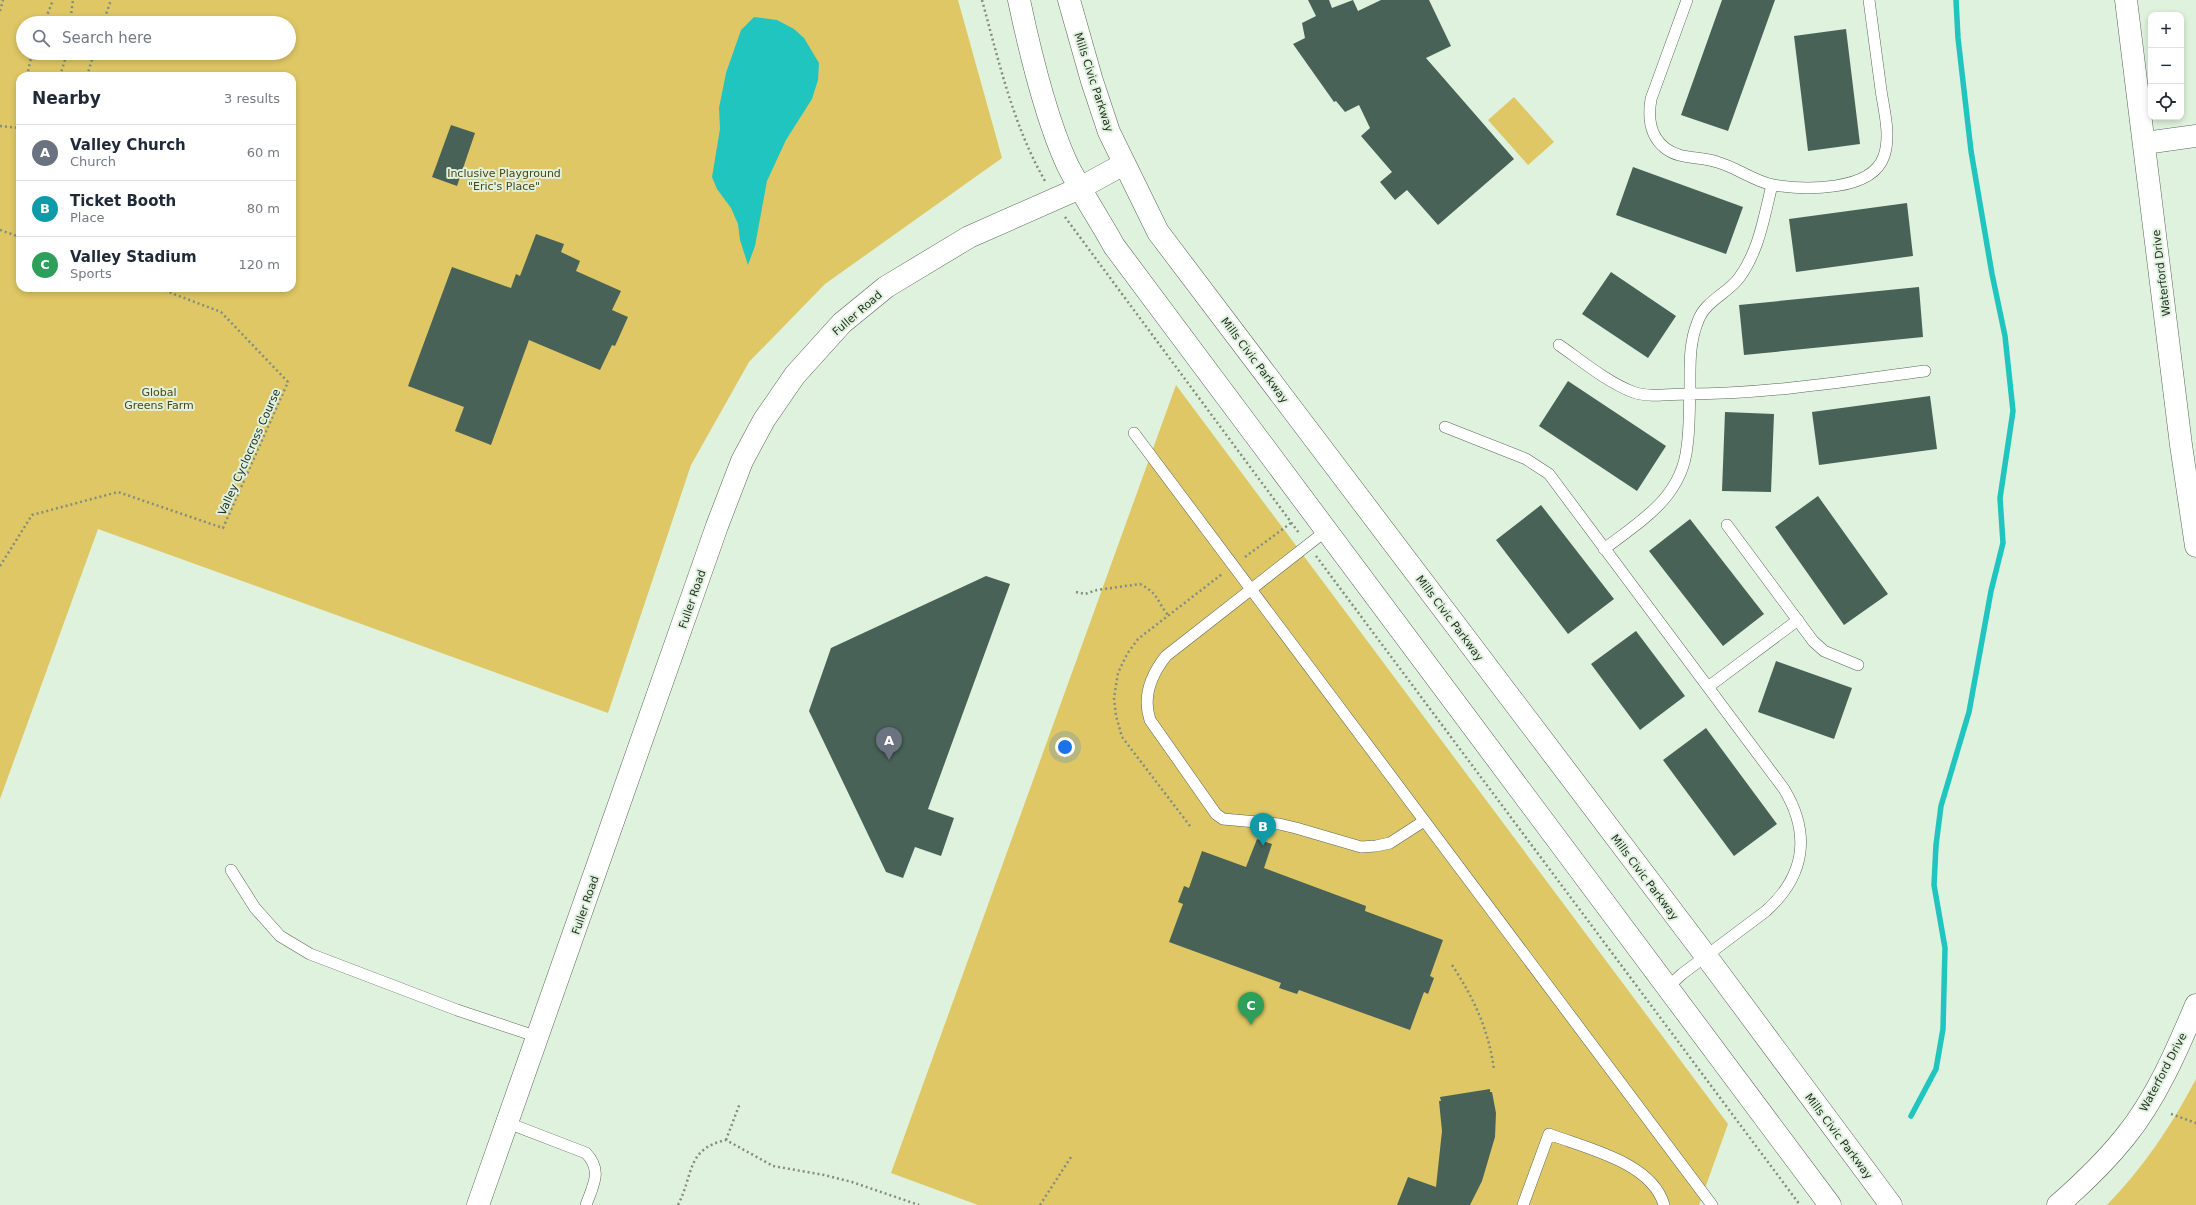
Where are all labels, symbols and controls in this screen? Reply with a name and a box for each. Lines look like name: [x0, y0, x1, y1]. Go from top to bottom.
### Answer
map controls: [2148, 12, 2184, 120]
button: +: [2148, 12, 2184, 48]
search box: [16, 16, 296, 60]
icon: search: [30, 27, 52, 49]
text: Search here: [62, 29, 152, 47]
street label: Mills Civic Parkway: [1071, 31, 1116, 134]
button: −: [2148, 48, 2184, 84]
button: locate: [2148, 84, 2184, 120]
text: Nearby: [32, 88, 101, 108]
text: 3 results: [224, 91, 280, 106]
text: Valley Church: [70, 136, 186, 154]
text: A: [40, 145, 50, 160]
text: 60 m: [247, 145, 280, 160]
text: Church: [70, 154, 116, 169]
park label: Inclusive Playground "Eric's Place": [447, 167, 561, 193]
text: Ticket Booth: [70, 192, 176, 210]
text: B: [40, 201, 50, 216]
text: 80 m: [247, 201, 280, 216]
text: Place: [70, 210, 105, 225]
street label: Waterford Drive: [2150, 229, 2173, 317]
text: Valley Stadium: [70, 248, 197, 266]
text: C: [40, 257, 50, 272]
text: 120 m: [238, 257, 280, 272]
text: Sports: [70, 266, 112, 281]
street label: Fuller Road: [830, 288, 885, 338]
street label: Mills Civic Parkway: [1218, 315, 1291, 406]
park label: Global Greens Farm: [124, 386, 194, 412]
street label: Valley Cyclocross Course: [216, 387, 283, 517]
street label: Fuller Road: [676, 568, 709, 630]
street label: Mills Civic Parkway: [1413, 573, 1486, 664]
pin: A: [876, 727, 902, 760]
your location: [1055, 737, 1075, 757]
pin: B: [1250, 813, 1276, 846]
street label: Mills Civic Parkway: [1608, 832, 1681, 923]
street label: Fuller Road: [569, 874, 602, 936]
pin: C: [1238, 992, 1264, 1025]
street label: Waterford Drive: [2137, 1030, 2190, 1114]
street label: Mills Civic Parkway: [1802, 1091, 1875, 1182]

